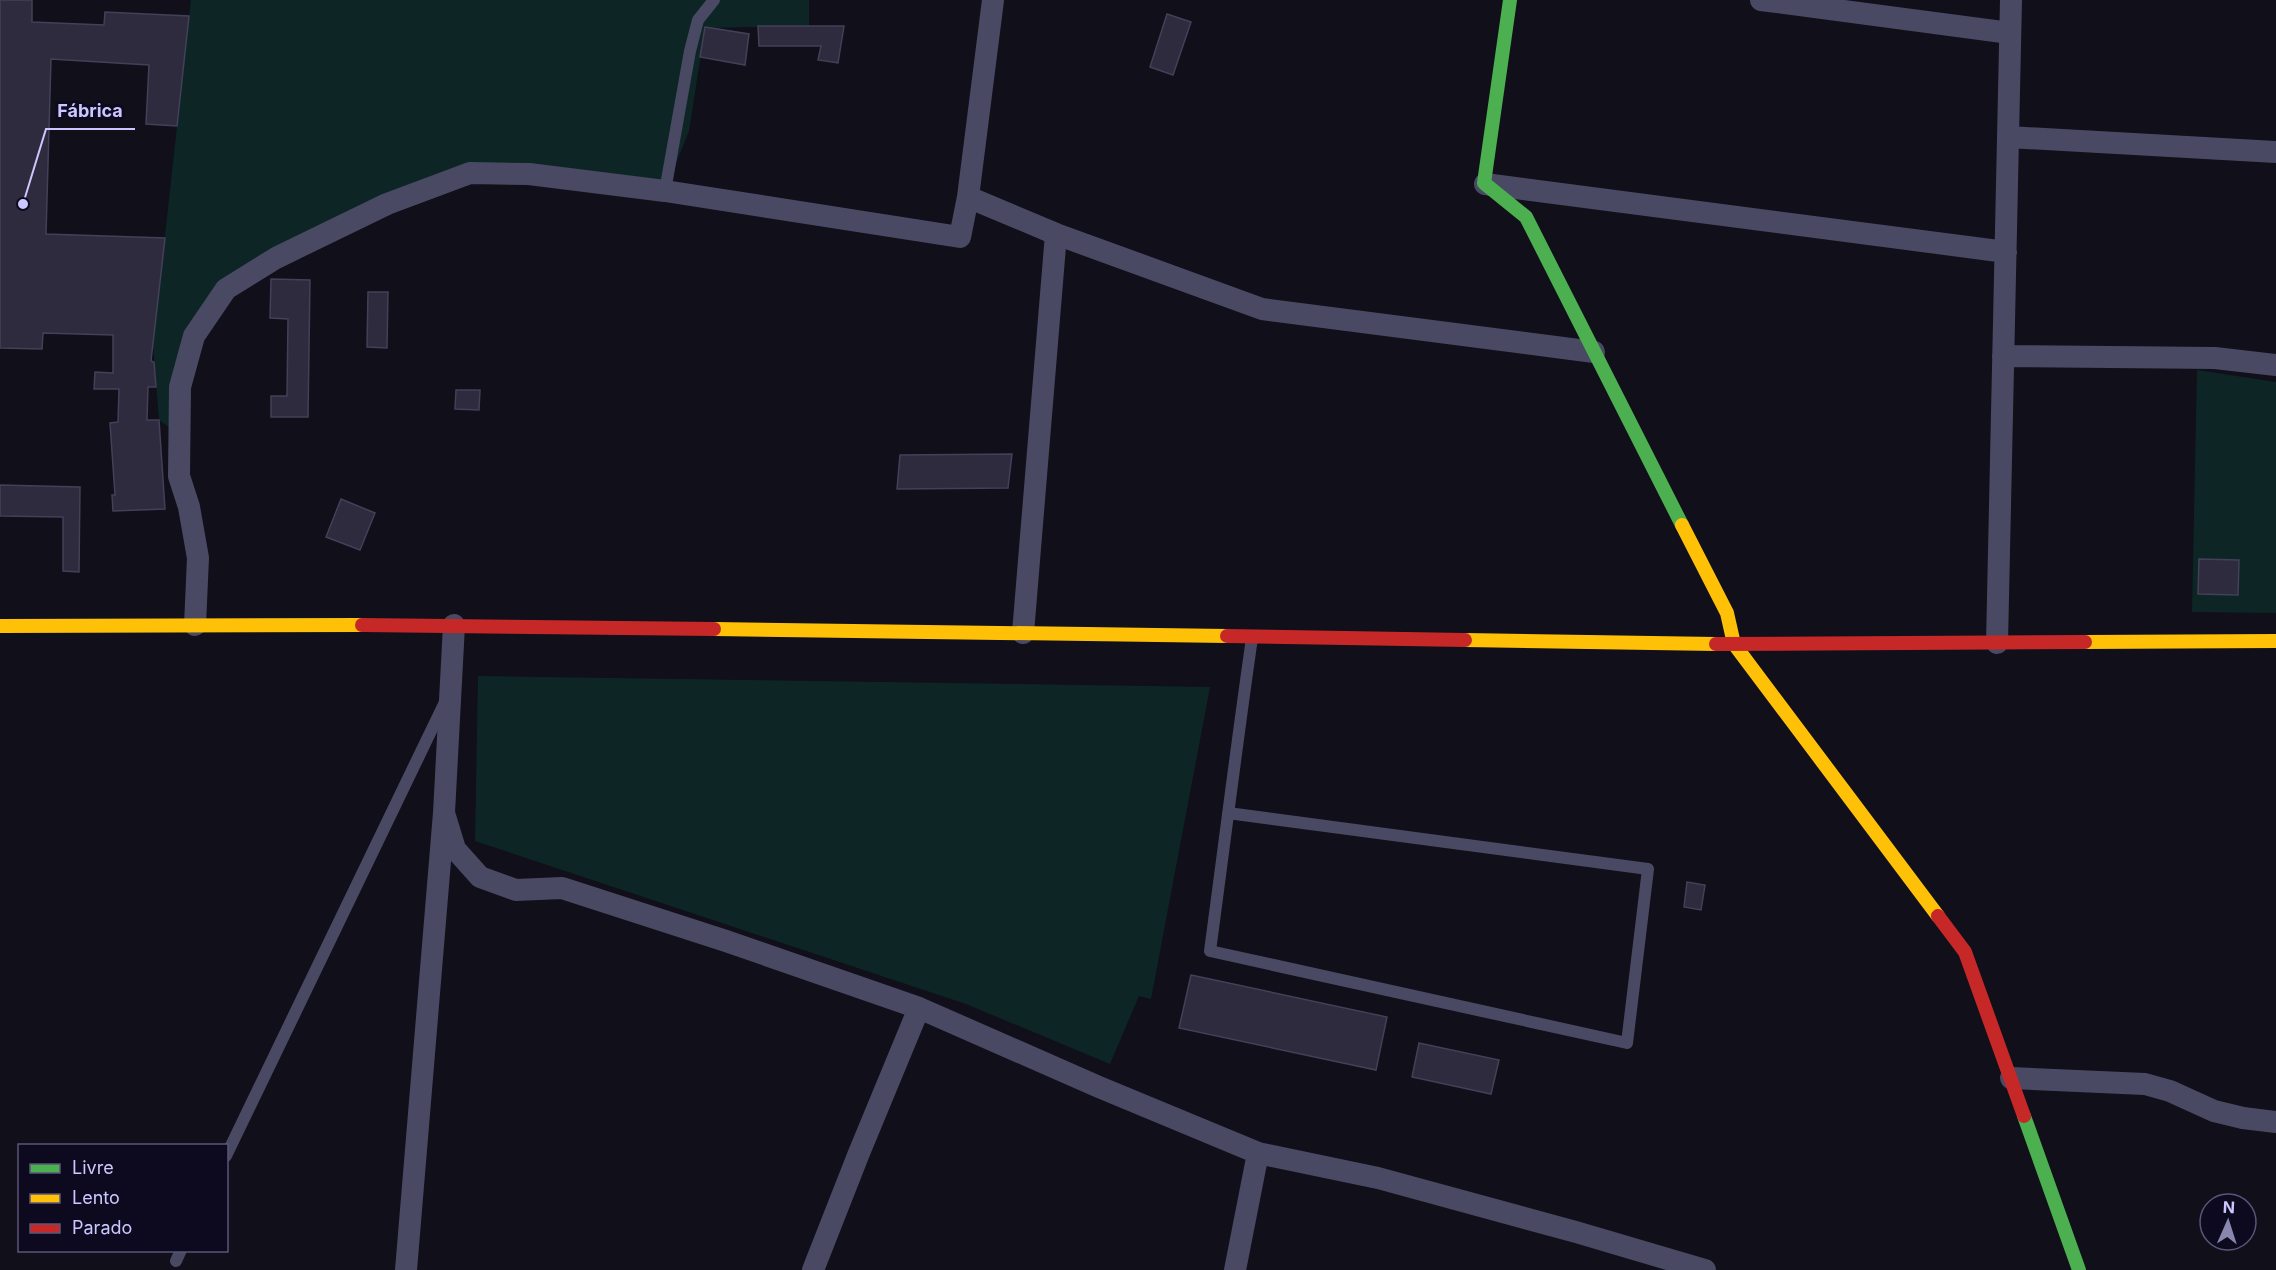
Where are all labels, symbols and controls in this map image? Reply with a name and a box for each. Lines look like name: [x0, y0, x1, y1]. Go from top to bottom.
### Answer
callout: Fábrica: [46, 93, 135, 129]
text: Fábrica: [57, 100, 123, 121]
legend: [18, 1144, 228, 1252]
text: Livre: [72, 1157, 114, 1178]
text: Lento: [72, 1187, 120, 1208]
north arrow: [2198, 1192, 2258, 1252]
text: N: [2222, 1197, 2235, 1217]
text: Parado: [72, 1217, 132, 1238]

